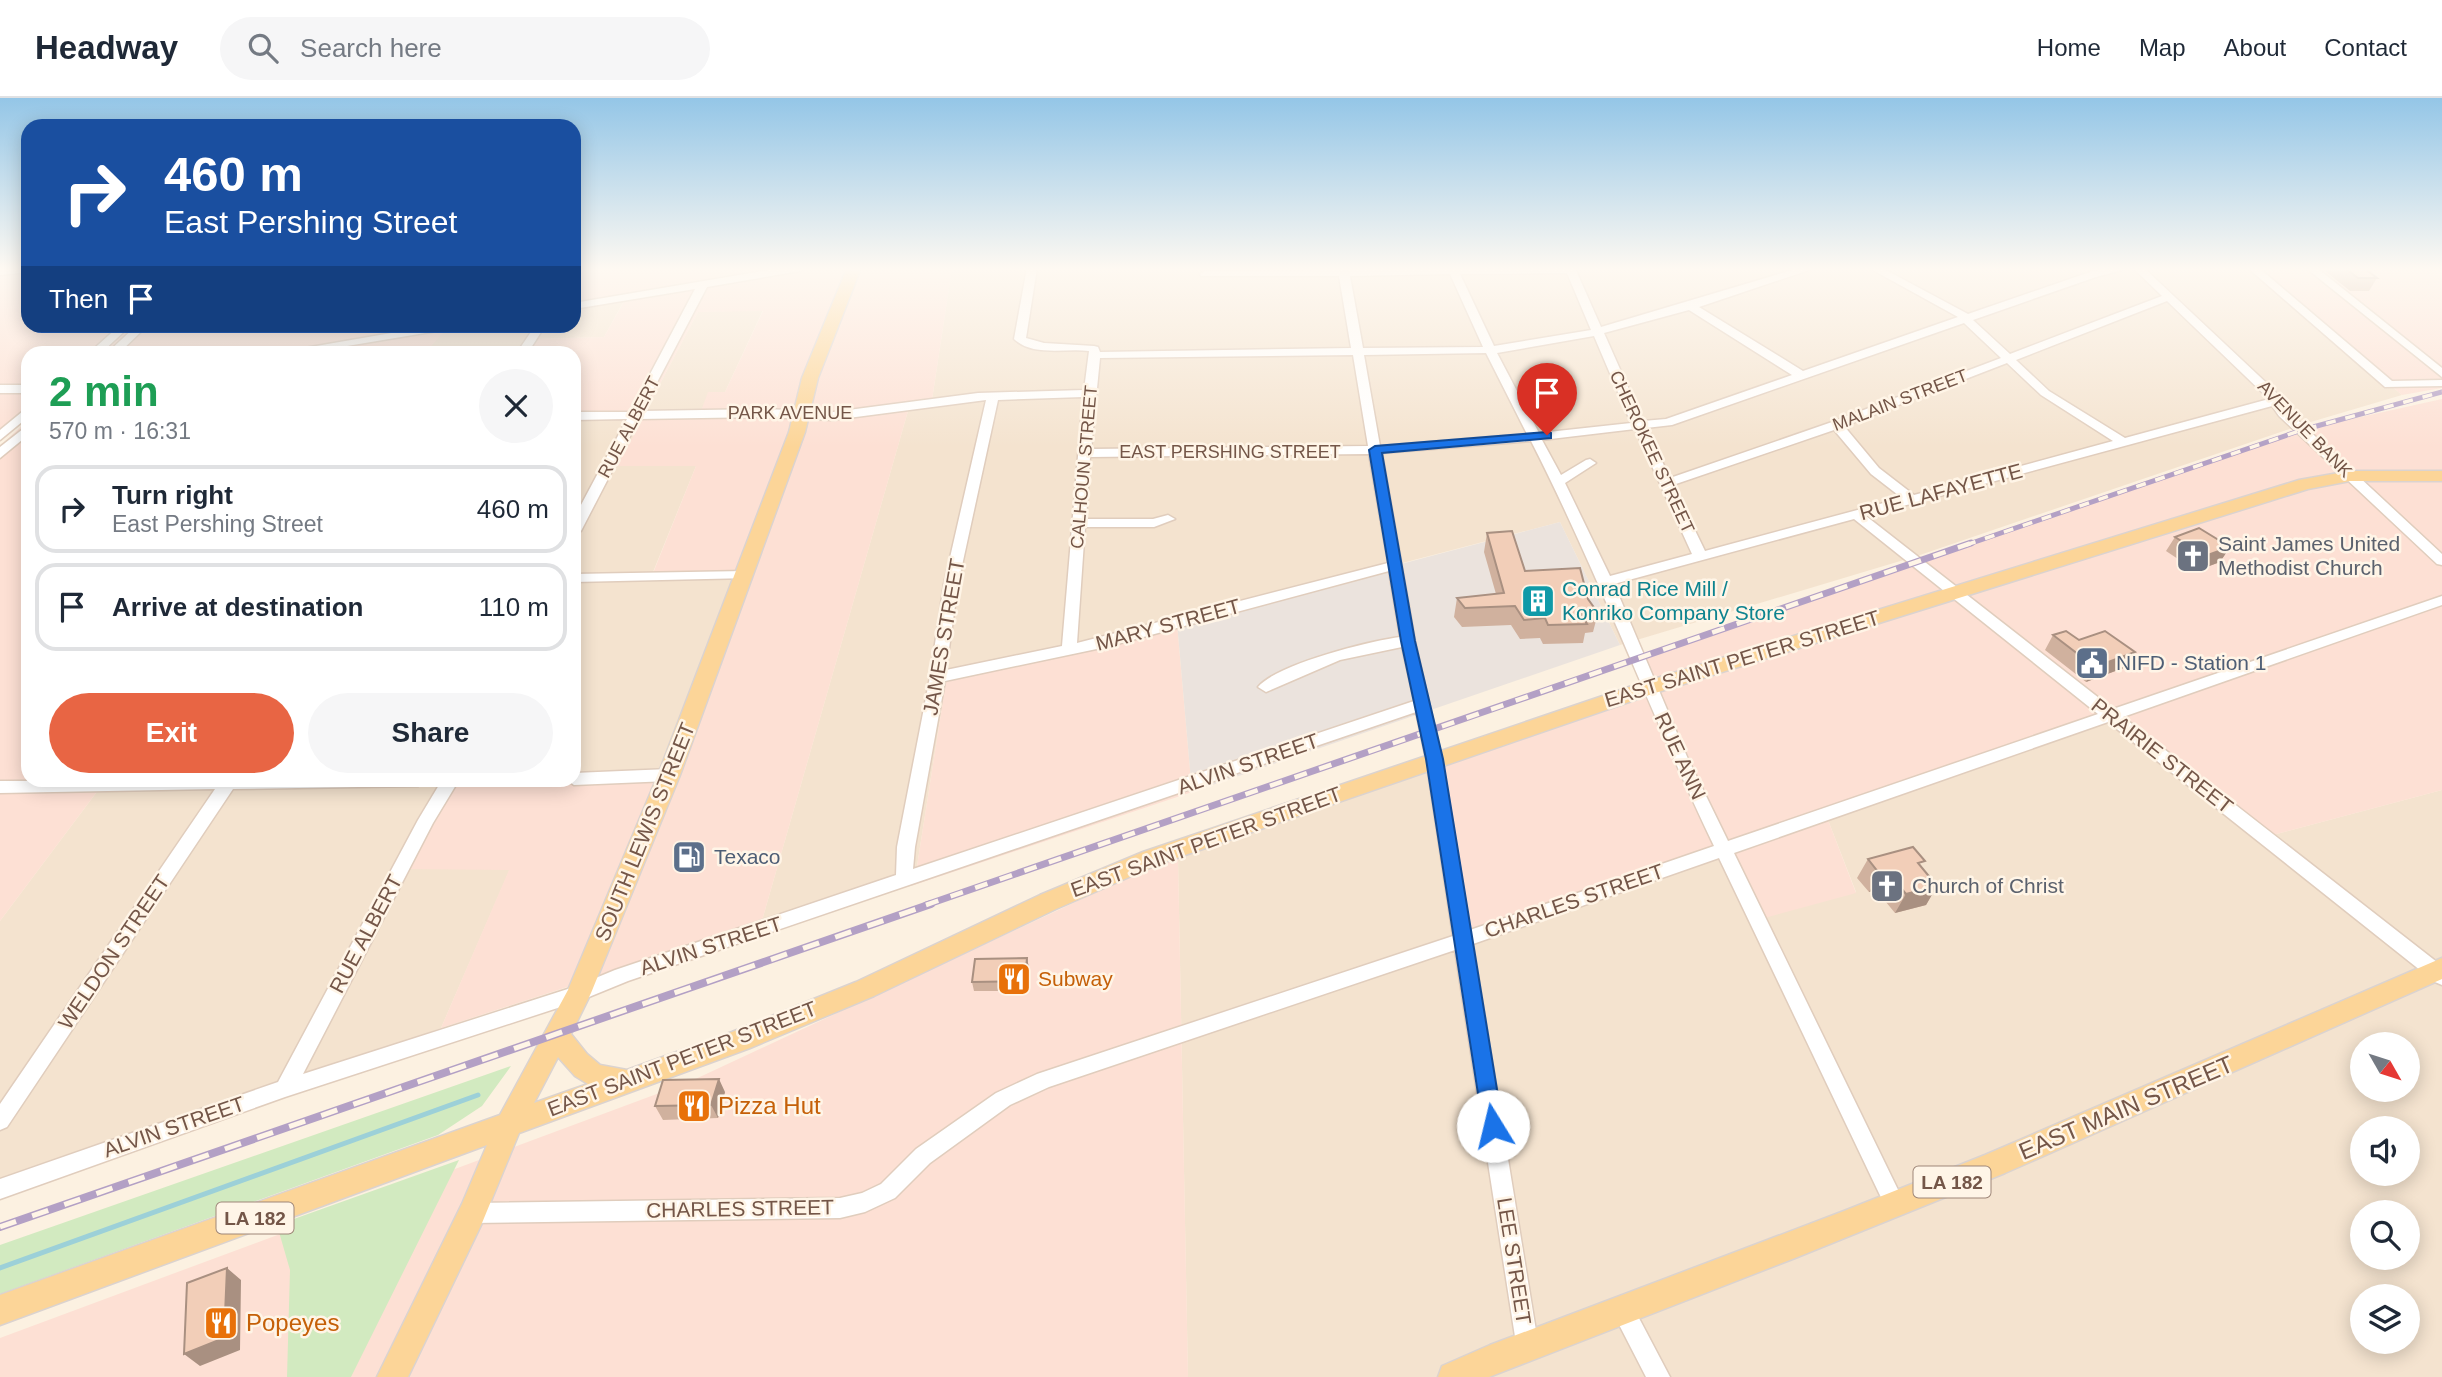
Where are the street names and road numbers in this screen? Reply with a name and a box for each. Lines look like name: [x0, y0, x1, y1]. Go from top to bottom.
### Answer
street label: MALAIN STREET: [1830, 365, 1970, 435]
street label: CHEROKEE STREET: [1606, 368, 1698, 536]
street label: RUE ALBERT: [594, 373, 664, 481]
street label: AVENUE BANK: [2254, 376, 2356, 482]
street label: CALHOUN STREET: [1067, 384, 1101, 550]
street label: PARK AVENUE: [728, 403, 852, 423]
street label: EAST PERSHING STREET: [1119, 442, 1341, 462]
street label: RUE LAFAYETTE: [1857, 459, 2025, 524]
street label: JAMES STREET: [918, 557, 969, 717]
street label: MARY STREET: [1093, 594, 1243, 655]
street label: EAST SAINT PETER STREET: [1602, 606, 1882, 711]
street label: PRAIRIE STREET: [2087, 693, 2238, 818]
street label: RUE ANN: [1650, 709, 1711, 803]
street label: SOUTH LEWIS STREET: [590, 719, 699, 944]
street label: ALVIN STREET: [1174, 729, 1322, 798]
street label: EAST SAINT PETER STREET: [1067, 782, 1344, 901]
street label: CHARLES STREET: [1481, 859, 1667, 942]
street label: WELDON STREET: [53, 870, 174, 1033]
street label: RUE ALBERT: [325, 871, 406, 997]
street label: ALVIN STREET: [637, 912, 785, 979]
street label: EAST SAINT PETER STREET: [544, 996, 820, 1121]
street label: EAST MAIN STREET: [2015, 1050, 2237, 1165]
street label: ALVIN STREET: [100, 1092, 248, 1161]
road number: LA 182: [1913, 1166, 1990, 1198]
street label: CHARLES STREET: [646, 1195, 834, 1222]
street label: LEE STREET: [1493, 1196, 1536, 1326]
road number: LA 182: [216, 1202, 294, 1234]

